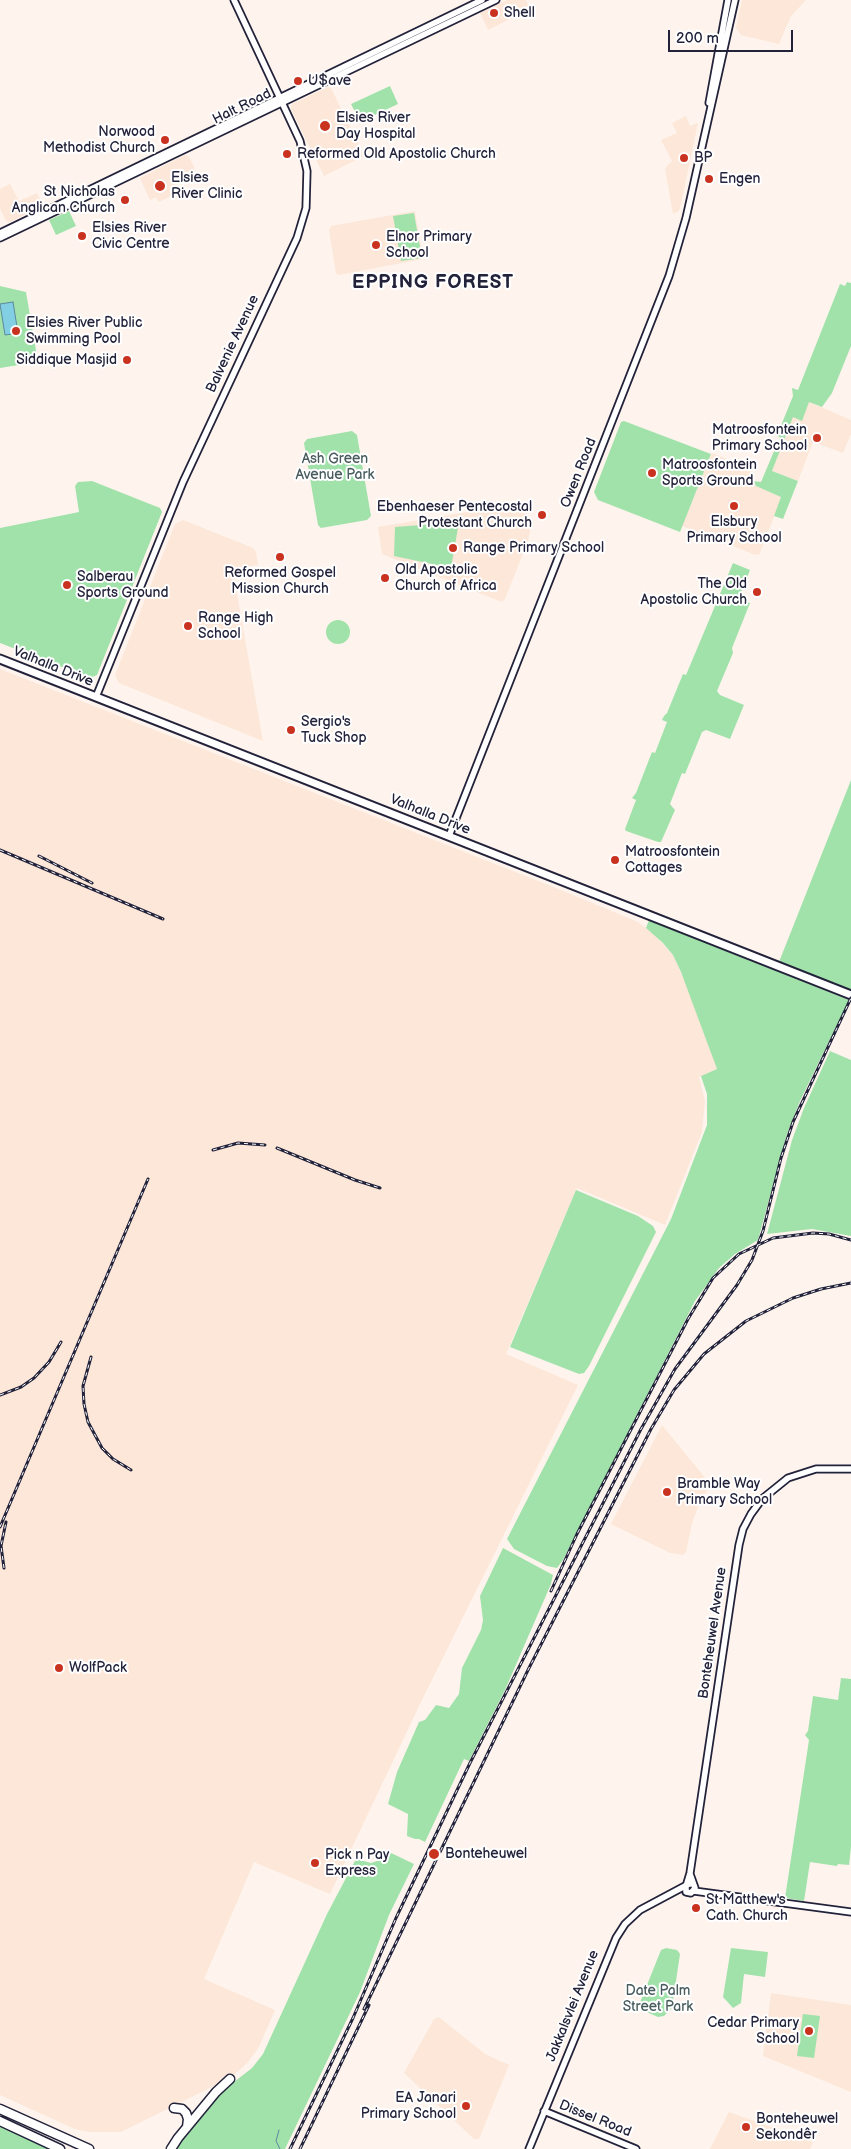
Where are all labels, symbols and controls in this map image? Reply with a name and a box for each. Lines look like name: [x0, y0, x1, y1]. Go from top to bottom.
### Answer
place label: Shell: [504, 5, 535, 21]
marker: Shell: [488, 7, 500, 19]
scale bar: [671, 20, 796, 52]
text: 200 m: [676, 29, 719, 48]
place label: U$ave: [308, 73, 351, 89]
marker: U$ave: [292, 75, 304, 87]
street label: Halt Road: [210, 86, 274, 128]
place label: Elsies River Day Hospital: [336, 110, 415, 142]
marker: Elsies River Day Hospital: [318, 119, 332, 133]
place label: Norwood Methodist Church: [43, 124, 155, 156]
marker: Norwood Methodist Church: [159, 134, 171, 146]
place label: Reformed Old Apostolic Church: [297, 146, 496, 162]
marker: Reformed Old Apostolic Church: [281, 148, 293, 160]
place label: BP: [694, 150, 712, 166]
marker: BP: [678, 152, 690, 164]
place label: Elsies River Clinic: [171, 170, 242, 202]
place label: Engen: [719, 171, 760, 187]
marker: Engen: [703, 173, 715, 185]
marker: Elsies River Clinic: [153, 179, 167, 193]
place label: St Nicholas Anglican Church: [12, 184, 115, 216]
marker: St Nicholas Anglican Church: [119, 194, 131, 206]
place label: Elsies River Civic Centre: [92, 220, 169, 252]
place label: Elnor Primary School: [386, 229, 472, 262]
marker: Elsies River Civic Centre: [76, 230, 88, 242]
marker: Elnor Primary School: [370, 239, 382, 251]
district label: EPPING FOREST: [350, 272, 516, 294]
street label: Balvenie Avenue: [203, 293, 263, 395]
place label: Elsies River Public Swimming Pool: [26, 315, 142, 348]
marker: Elsies River Public Swimming Pool: [10, 325, 22, 337]
place label: Siddique Masjid: [16, 352, 117, 368]
marker: Siddique Masjid: [121, 354, 133, 366]
place label: Matroosfontein Primary School: [712, 422, 807, 454]
marker: Matroosfontein Primary School: [811, 432, 823, 444]
street label: Owen Road: [557, 436, 601, 510]
park label: Ash Green Avenue Park: [296, 451, 374, 484]
place label: Matroosfontein Sports Ground: [662, 457, 757, 490]
marker: Matroosfontein Sports Ground: [646, 467, 658, 479]
place label: Ebenhaeser Pentecostal Protestant Church: [377, 499, 532, 532]
marker: Elsbury Primary School: [728, 500, 740, 512]
marker: Ebenhaeser Pentecostal Protestant Church: [536, 509, 548, 521]
place label: Elsbury Primary School: [686, 514, 782, 546]
place label: Range Primary School: [463, 540, 604, 556]
marker: Range Primary School: [447, 542, 459, 554]
marker: Reformed Gospel Mission Church: [274, 551, 286, 563]
place label: Old Apostolic Church of Africa: [395, 562, 497, 594]
place label: Reformed Gospel Mission Church: [224, 565, 336, 598]
place label: Salberau Sports Ground: [77, 569, 168, 602]
marker: Old Apostolic Church of Africa: [379, 572, 391, 584]
place label: The Old Apostolic Church: [641, 576, 747, 608]
marker: Salberau Sports Ground: [61, 579, 73, 591]
marker: The Old Apostolic Church: [751, 586, 763, 598]
place label: Range High School: [198, 610, 273, 642]
marker: Range High School: [182, 620, 194, 632]
street label: Valhalla Drive: [10, 643, 96, 691]
place label: Sergio's Tuck Shop: [301, 714, 367, 746]
marker: Sergio's Tuck Shop: [285, 724, 297, 736]
street label: Valhalla Drive: [387, 791, 473, 839]
place label: Matroosfontein Cottages: [625, 844, 720, 876]
marker: Matroosfontein Cottages: [609, 854, 621, 866]
place label: Bramble Way Primary School: [677, 1476, 772, 1508]
marker: Bramble Way Primary School: [661, 1486, 673, 1498]
street label: Bonteheuwel Avenue: [695, 1566, 731, 1700]
place label: WolfPack: [69, 1660, 127, 1676]
marker: WolfPack: [53, 1662, 65, 1674]
place label: Bonteheuwel: [445, 1846, 527, 1862]
place label: Pick n Pay Express: [325, 1847, 389, 1880]
marker: Bonteheuwel: [427, 1847, 441, 1861]
marker: Pick n Pay Express: [309, 1857, 321, 1869]
place label: St Matthew's Cath. Church: [706, 1892, 788, 1924]
marker: St Matthew's Cath. Church: [690, 1902, 702, 1914]
street label: Jakkalsvlei Avenue: [543, 1948, 603, 2064]
park label: Date Palm Street Park: [623, 1983, 693, 2015]
place label: Cedar Primary School: [707, 2015, 799, 2048]
marker: Cedar Primary School: [803, 2025, 815, 2037]
place label: EA Janari Primary School: [361, 2090, 456, 2122]
street label: Dissel Road: [556, 2097, 634, 2141]
marker: EA Janari Primary School: [460, 2100, 472, 2112]
place label: Bonteheuwel Sekondêr: [756, 2111, 838, 2144]
marker: Bonteheuwel Sekondêr: [740, 2121, 752, 2133]

